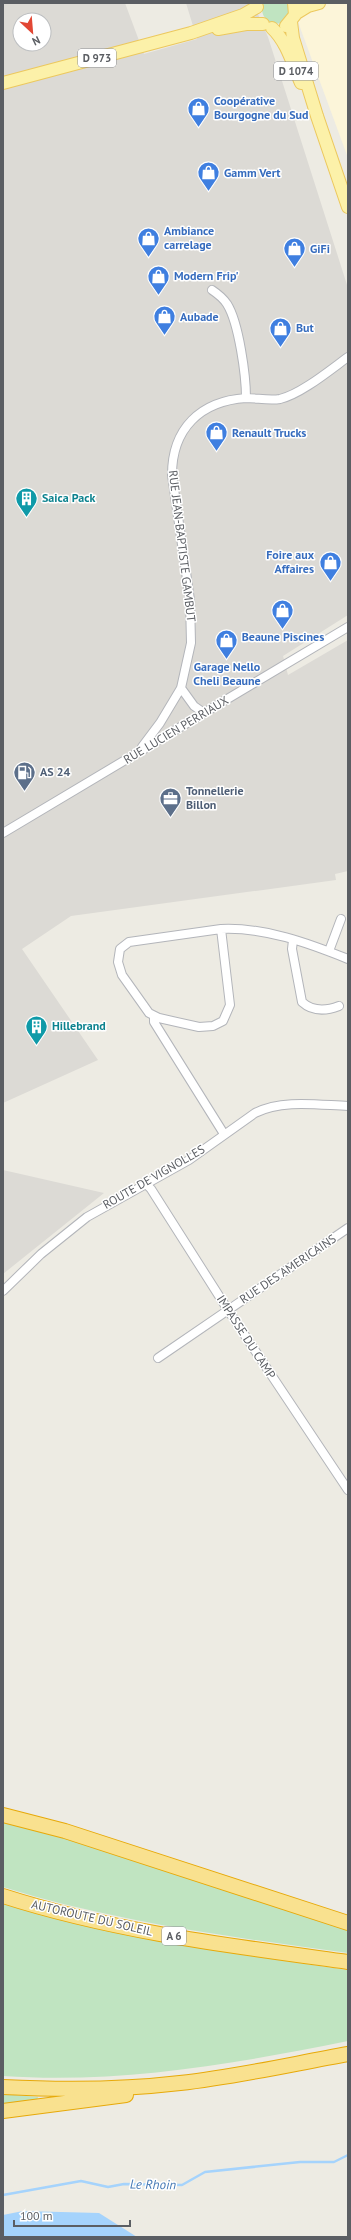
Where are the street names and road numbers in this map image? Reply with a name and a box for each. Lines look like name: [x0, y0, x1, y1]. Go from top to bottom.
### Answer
road number: D 973: [78, 49, 116, 67]
road number: D 1074: [274, 62, 318, 80]
street label: RUE JEAN-BAPTISTE GAMBUT: [166, 469, 199, 623]
street label: RUE LUCIEN PERRIAUX: [121, 692, 231, 767]
street label: ROUTE DE VIGNOLLES: [100, 1141, 207, 1212]
street label: RUE DES AMERICAINS: [237, 1231, 339, 1306]
street label: IMPASSE DU CAMP: [214, 1292, 279, 1382]
street label: AUTOROUTE DU SOLEIL: [30, 1896, 154, 1939]
road number: A 6: [162, 1927, 186, 1945]

